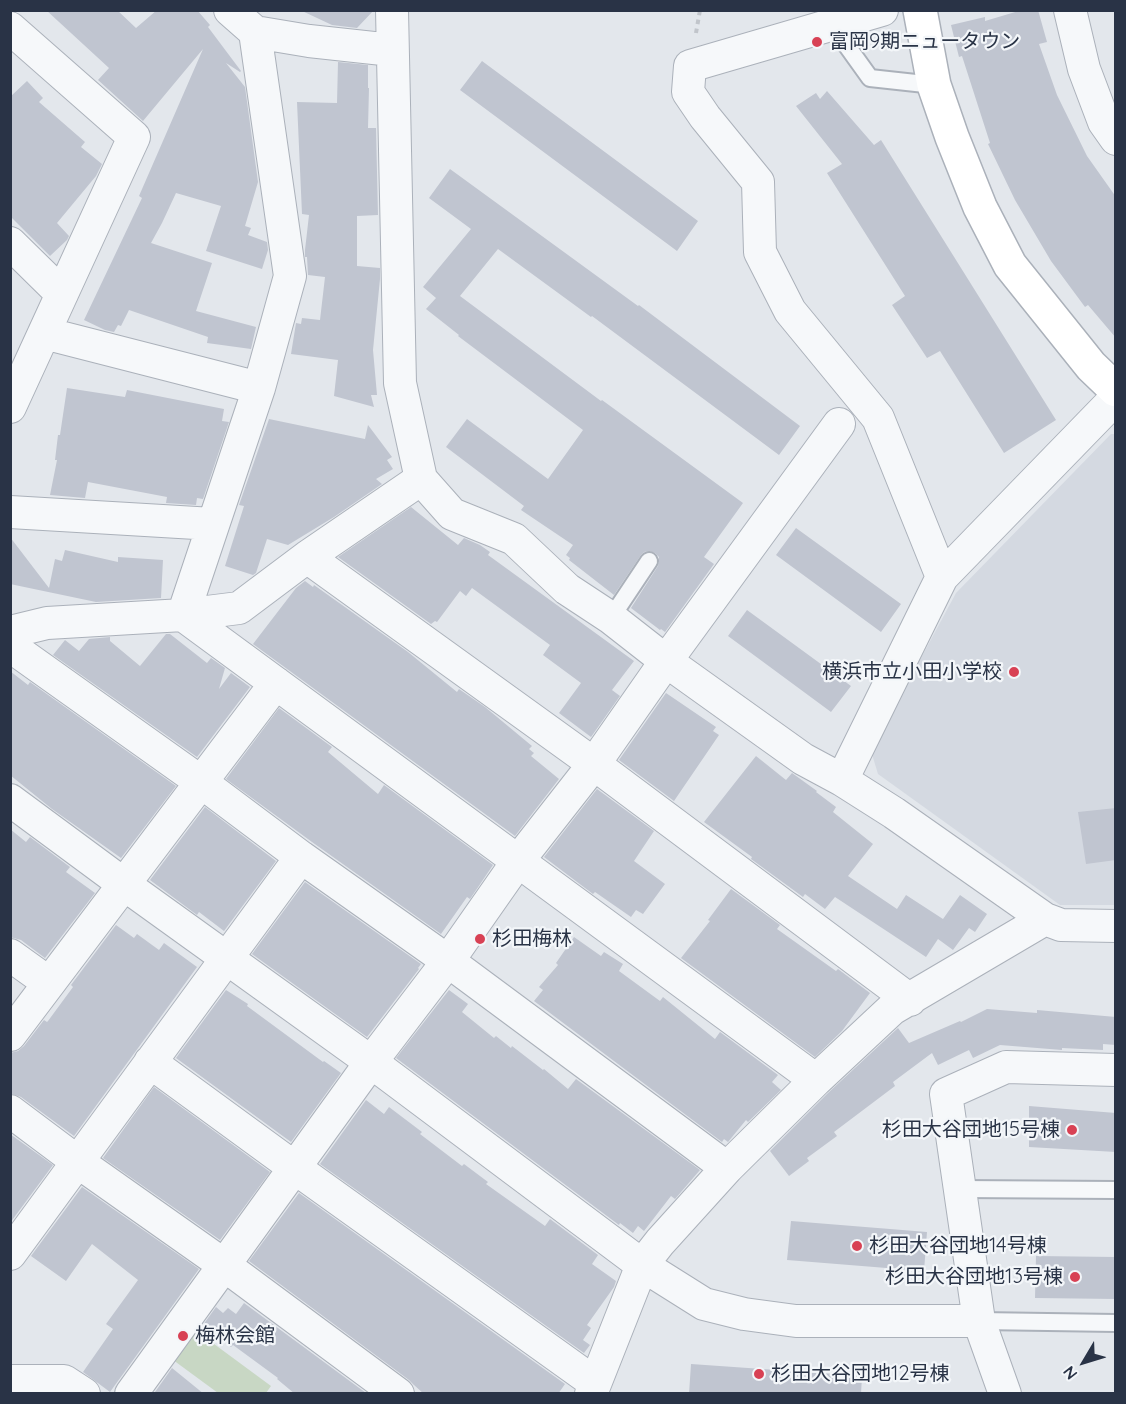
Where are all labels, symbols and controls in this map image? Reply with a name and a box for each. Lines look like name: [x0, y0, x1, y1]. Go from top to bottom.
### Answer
place label: 富岡9期ニュータウン: [829, 30, 1020, 54]
marker: 富岡9期ニュータウン: [810, 35, 824, 49]
place label: 横浜市立小田小学校: [822, 660, 1002, 684]
marker: 横浜市立小田小学校: [1007, 665, 1021, 679]
place label: 杉田梅林: [492, 927, 572, 951]
marker: 杉田梅林: [473, 932, 487, 946]
place label: 杉田大谷団地15号棟: [882, 1118, 1060, 1142]
marker: 杉田大谷団地15号棟: [1065, 1123, 1079, 1137]
place label: 杉田大谷団地14号棟: [869, 1234, 1047, 1258]
marker: 杉田大谷団地14号棟: [850, 1239, 864, 1253]
place label: 杉田大谷団地13号棟: [885, 1265, 1063, 1289]
marker: 杉田大谷団地13号棟: [1068, 1270, 1082, 1284]
place label: 梅林会館: [195, 1324, 275, 1348]
marker: 梅林会館: [176, 1329, 190, 1343]
north arrow: [1054, 1332, 1114, 1392]
place label: 杉田大谷団地12号棟: [771, 1362, 949, 1386]
text: N: [1058, 1362, 1081, 1384]
marker: 杉田大谷団地12号棟: [752, 1367, 766, 1381]

